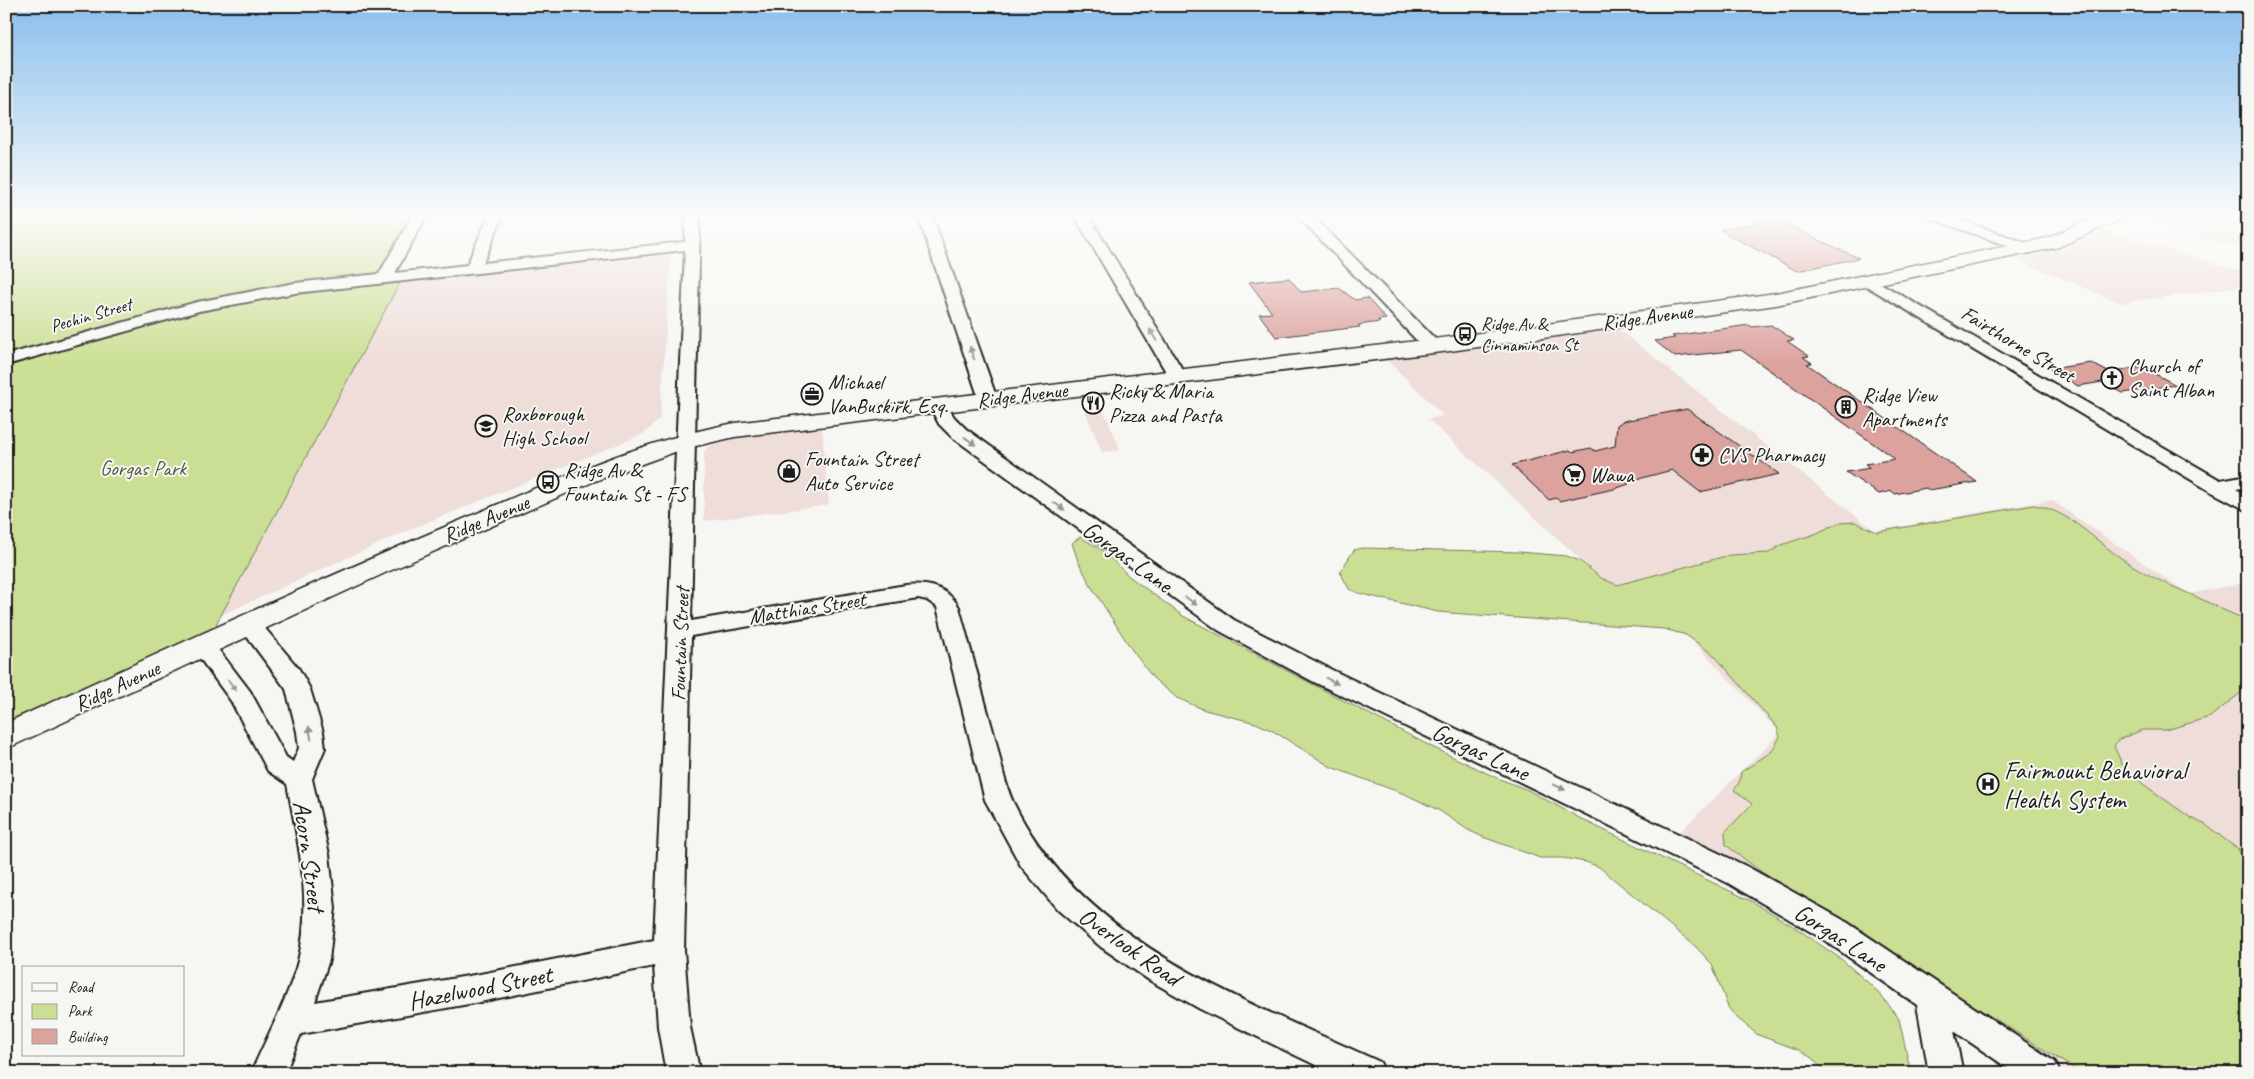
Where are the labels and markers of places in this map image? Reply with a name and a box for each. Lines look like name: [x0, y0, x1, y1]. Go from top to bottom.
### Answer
place label: Ridge Av & Cinnaminson St: [1481, 313, 1580, 356]
bus stop icon: Ridge Av & Cinnaminson St: [1453, 322, 1477, 346]
place label: Church of Saint Alban: [2128, 353, 2215, 403]
church icon: Church of Saint Alban: [2100, 366, 2124, 390]
place label: Michael VanBuskirk, Esq.: [828, 369, 949, 419]
place label: Ricky & Maria Pizza and Pasta: [1109, 378, 1223, 428]
office icon: Michael VanBuskirk, Esq.: [800, 382, 824, 406]
place label: Ridge View Apartments: [1862, 382, 1948, 432]
restaurant icon: Ricky & Maria Pizza and Pasta: [1081, 391, 1105, 415]
building icon: Ridge View Apartments: [1834, 395, 1858, 419]
place label: Roxborough High School: [502, 401, 590, 451]
school or university icon: Roxborough High School: [474, 414, 498, 438]
place label: CVS Pharmacy: [1718, 442, 1826, 468]
pharmacy icon: CVS Pharmacy: [1690, 443, 1714, 467]
place label: Fountain Street Auto Service: [805, 446, 922, 496]
place label: Ridge Av & Fountain St - FS: [564, 457, 689, 507]
shop icon: Fountain Street Auto Service: [777, 459, 801, 483]
place label: Wawa: [1590, 462, 1635, 488]
supermarket icon: Wawa: [1562, 463, 1586, 487]
bus stop icon: Ridge Av & Fountain St - FS: [536, 470, 560, 494]
place label: Fairmount Behavioral Health System: [2004, 755, 2191, 816]
hospital icon: Fairmount Behavioral Health System: [1976, 772, 2000, 796]

